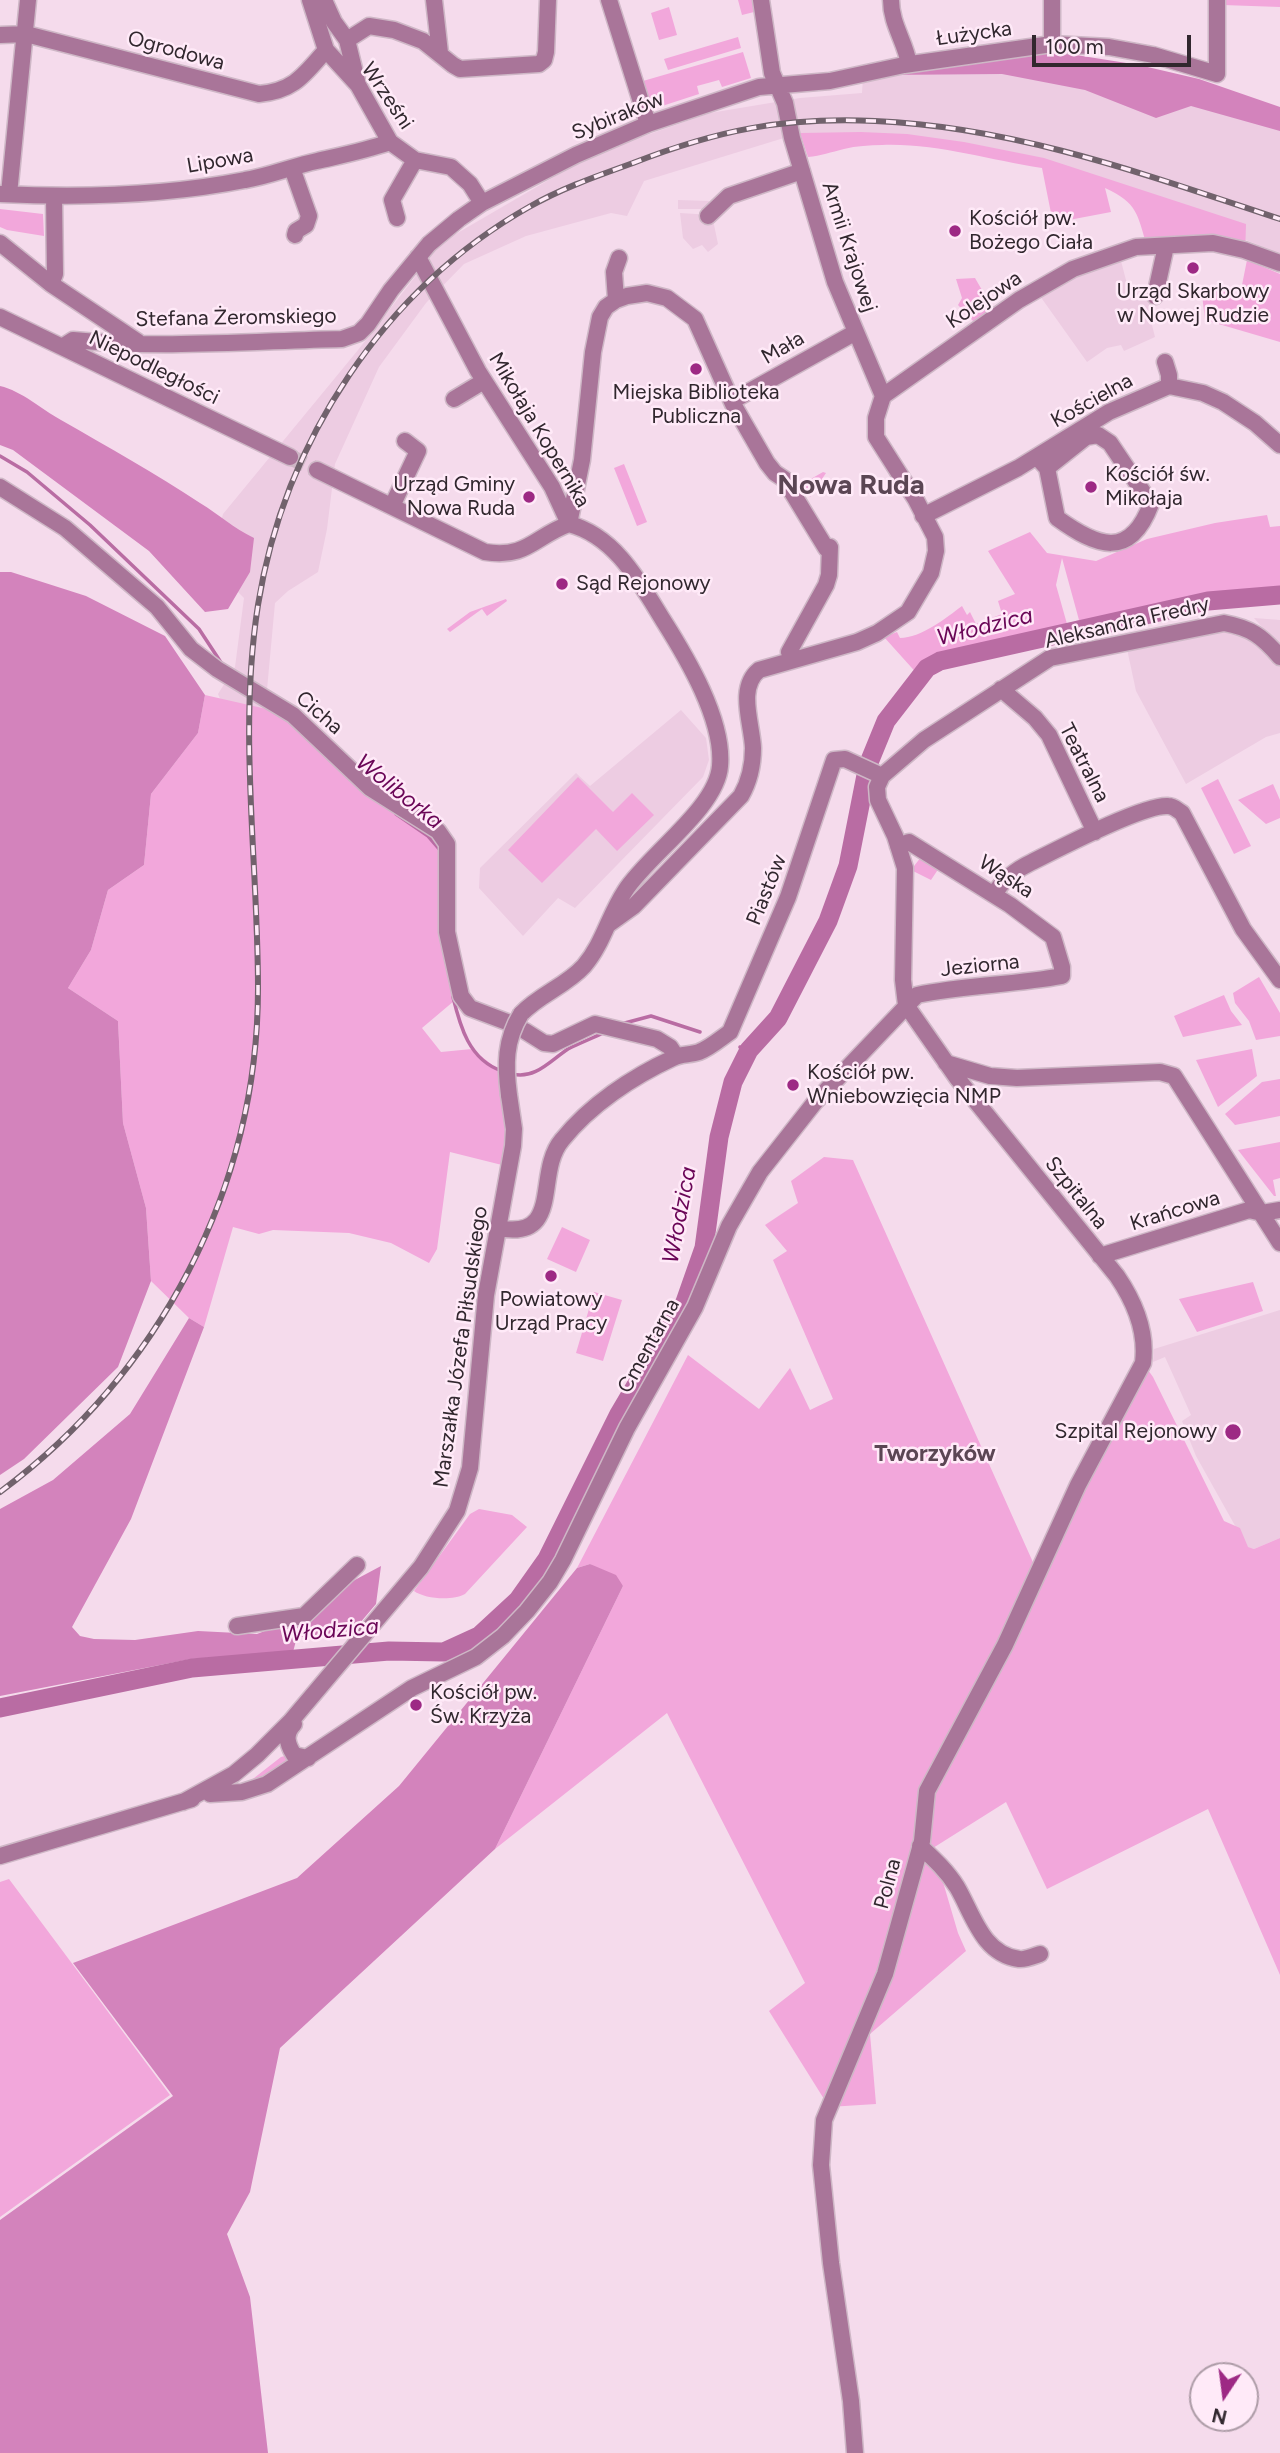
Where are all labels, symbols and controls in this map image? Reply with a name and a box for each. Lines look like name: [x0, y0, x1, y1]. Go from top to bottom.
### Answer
street label: Łużycka: [935, 16, 1013, 52]
scale bar: [1035, 21, 1194, 65]
street label: Ogrodowa: [125, 26, 227, 76]
text: 100 m: [1045, 34, 1104, 59]
street label: Wrześni: [355, 58, 419, 134]
street label: Sybiraków: [568, 86, 668, 146]
street label: Lipowa: [185, 143, 255, 179]
street label: Armii Krajowej: [816, 179, 882, 315]
place label: Kościół pw. Bożego Ciała: [969, 206, 1093, 256]
marker: Kościół pw. Bożego Ciała: [947, 223, 963, 239]
marker: Urząd Skarbowy w Nowej Rudzie: [1185, 260, 1201, 276]
street label: Kolejowa: [942, 266, 1026, 334]
place label: Urząd Skarbowy w Nowej Rudzie: [1117, 279, 1269, 329]
street label: Stefana Żeromskiego: [135, 304, 337, 332]
street label: Niepodległości: [85, 326, 223, 410]
street label: Mała: [757, 326, 809, 370]
street label: Mikołaja Kopernika: [483, 348, 595, 512]
marker: Miejska Biblioteka Publiczna: [688, 361, 704, 377]
street label: Kościelna: [1047, 368, 1137, 434]
place label: Miejska Biblioteka Publiczna: [612, 380, 780, 430]
place label: Kościół św. Mikołaja: [1105, 462, 1210, 512]
district label: Nowa Ruda: [777, 469, 925, 503]
place label: Urząd Gminy Nowa Ruda: [393, 472, 515, 522]
marker: Kościół św. Mikołaja: [1083, 479, 1099, 495]
marker: Urząd Gminy Nowa Ruda: [521, 489, 537, 505]
place label: Sąd Rejonowy: [576, 571, 711, 597]
marker: Sąd Rejonowy: [554, 576, 570, 592]
street label: Aleksandra Fredry: [1042, 592, 1212, 654]
water label: Włodzica: [934, 602, 1036, 652]
street label: Cicha: [290, 686, 348, 740]
street label: Teatralna: [1053, 719, 1115, 807]
water label: Woliborka: [350, 749, 448, 835]
street label: Wąska: [974, 850, 1038, 904]
street label: Piastów: [741, 851, 793, 929]
street label: Jeziorna: [939, 949, 1021, 983]
place label: Kościół pw. Wniebowzięcia NMP: [807, 1060, 1001, 1110]
marker: Kościół pw. Wniebowzięcia NMP: [785, 1077, 801, 1093]
street label: Szpitalna: [1039, 1152, 1113, 1234]
water label: Włodzica: [657, 1164, 703, 1266]
street label: Krańcowa: [1127, 1185, 1223, 1237]
street label: Marszałka Józefa Piłsudskiego: [429, 1205, 493, 1489]
marker: Powiatowy Urząd Pracy: [543, 1268, 559, 1284]
place label: Powiatowy Urząd Pracy: [495, 1287, 607, 1337]
street label: Cmentarna: [613, 1294, 685, 1398]
place label: Szpital Rejonowy: [1055, 1419, 1217, 1445]
marker: Szpital Rejonowy: [1223, 1422, 1243, 1442]
district label: Tworzyków: [874, 1440, 996, 1468]
water label: Włodzica: [280, 1613, 380, 1649]
place label: Kościół pw. Św. Krzyża: [430, 1680, 537, 1730]
marker: Kościół pw. Św. Krzyża: [408, 1697, 424, 1713]
street label: Polna: [869, 1856, 907, 1912]
north arrow: [1189, 2362, 1259, 2432]
text: N: [1210, 2403, 1229, 2429]

